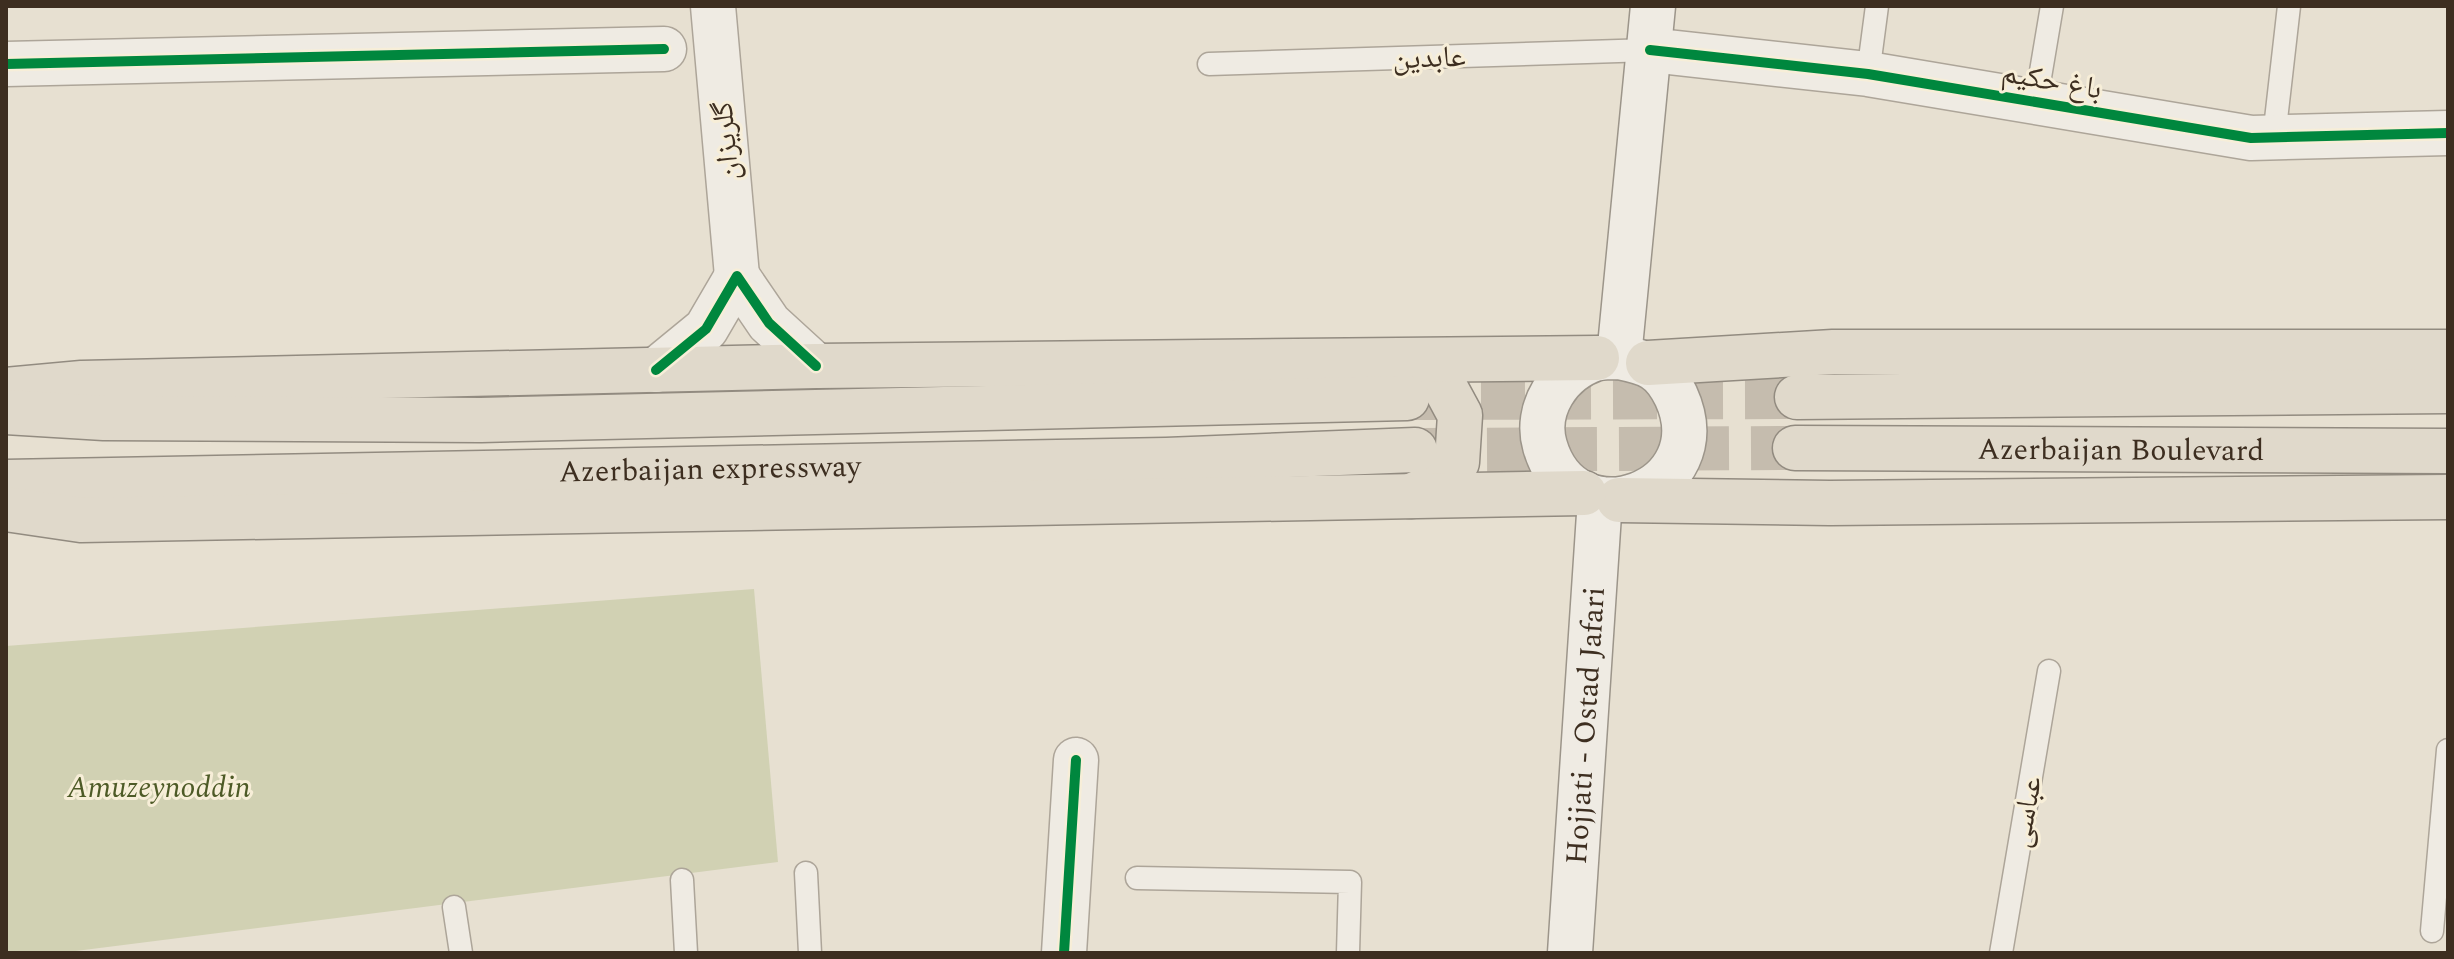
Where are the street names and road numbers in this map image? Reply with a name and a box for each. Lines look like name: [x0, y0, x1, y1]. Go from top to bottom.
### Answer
street label: عابدین: [1392, 34, 1466, 82]
street label: باغ حکیم: [1998, 50, 2106, 112]
street label: گلریزان: [700, 100, 752, 182]
street label: Azerbaijan Boulevard: [1977, 427, 2265, 474]
street label: Azerbaijan expressway: [558, 444, 863, 496]
street label: Hojjati - Ostad Jafari: [1554, 585, 1618, 866]
street label: عباسی: [1997, 773, 2055, 852]

